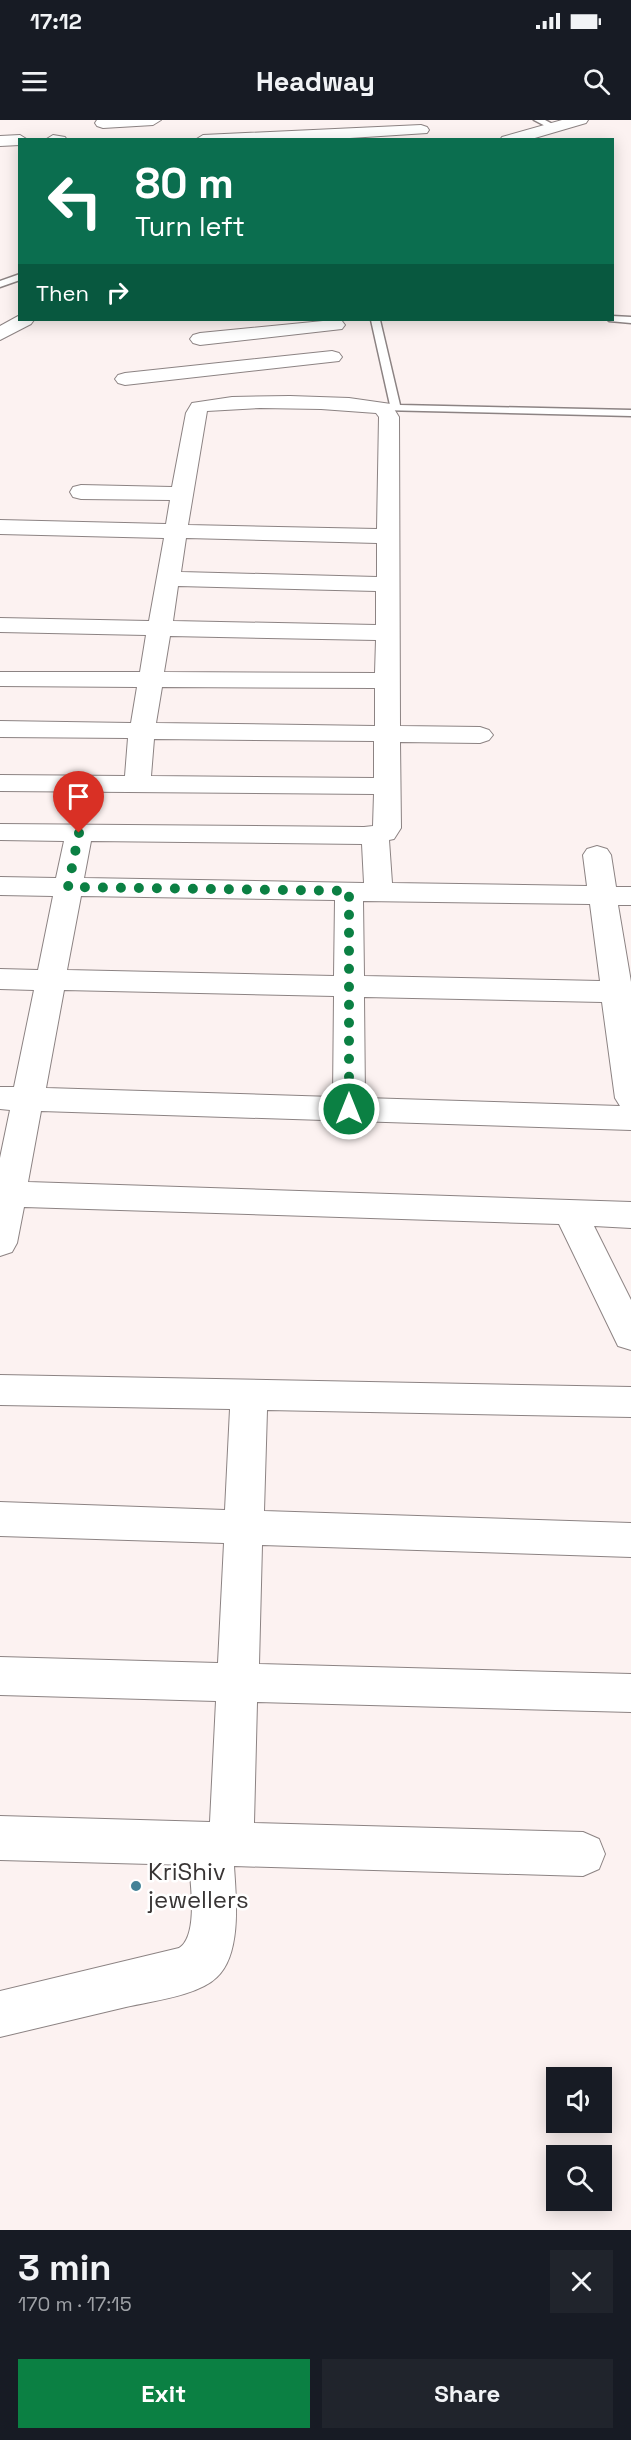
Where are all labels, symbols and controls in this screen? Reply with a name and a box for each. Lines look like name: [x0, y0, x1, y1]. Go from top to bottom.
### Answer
text: 17:12: [30, 7, 82, 35]
text: Headway: [256, 64, 375, 99]
icon: menu: [18, 65, 51, 98]
icon: search: [580, 65, 613, 98]
text: 80 m: [135, 157, 234, 210]
icon: left: [36, 162, 114, 240]
text: Turn left: [135, 209, 245, 244]
icon: right: [101, 276, 134, 309]
text: Then: [36, 279, 89, 307]
pin: [53, 771, 104, 833]
icon: arrive: [62, 780, 95, 813]
position arrow: [317, 1077, 381, 1141]
place label: KriShiv jewellers: [147, 1856, 249, 1915]
marker: KriShiv jewellers: [129, 1879, 143, 1893]
map controls: [546, 2067, 612, 2211]
button: sound: [546, 2067, 612, 2133]
button: search: [546, 2145, 612, 2211]
text: 3 min: [18, 2245, 112, 2291]
button: close: [550, 2250, 613, 2313]
text: 170 m · 17:15: [18, 2291, 132, 2317]
button: Exit: [18, 2359, 310, 2428]
button: Share: [322, 2359, 613, 2428]

